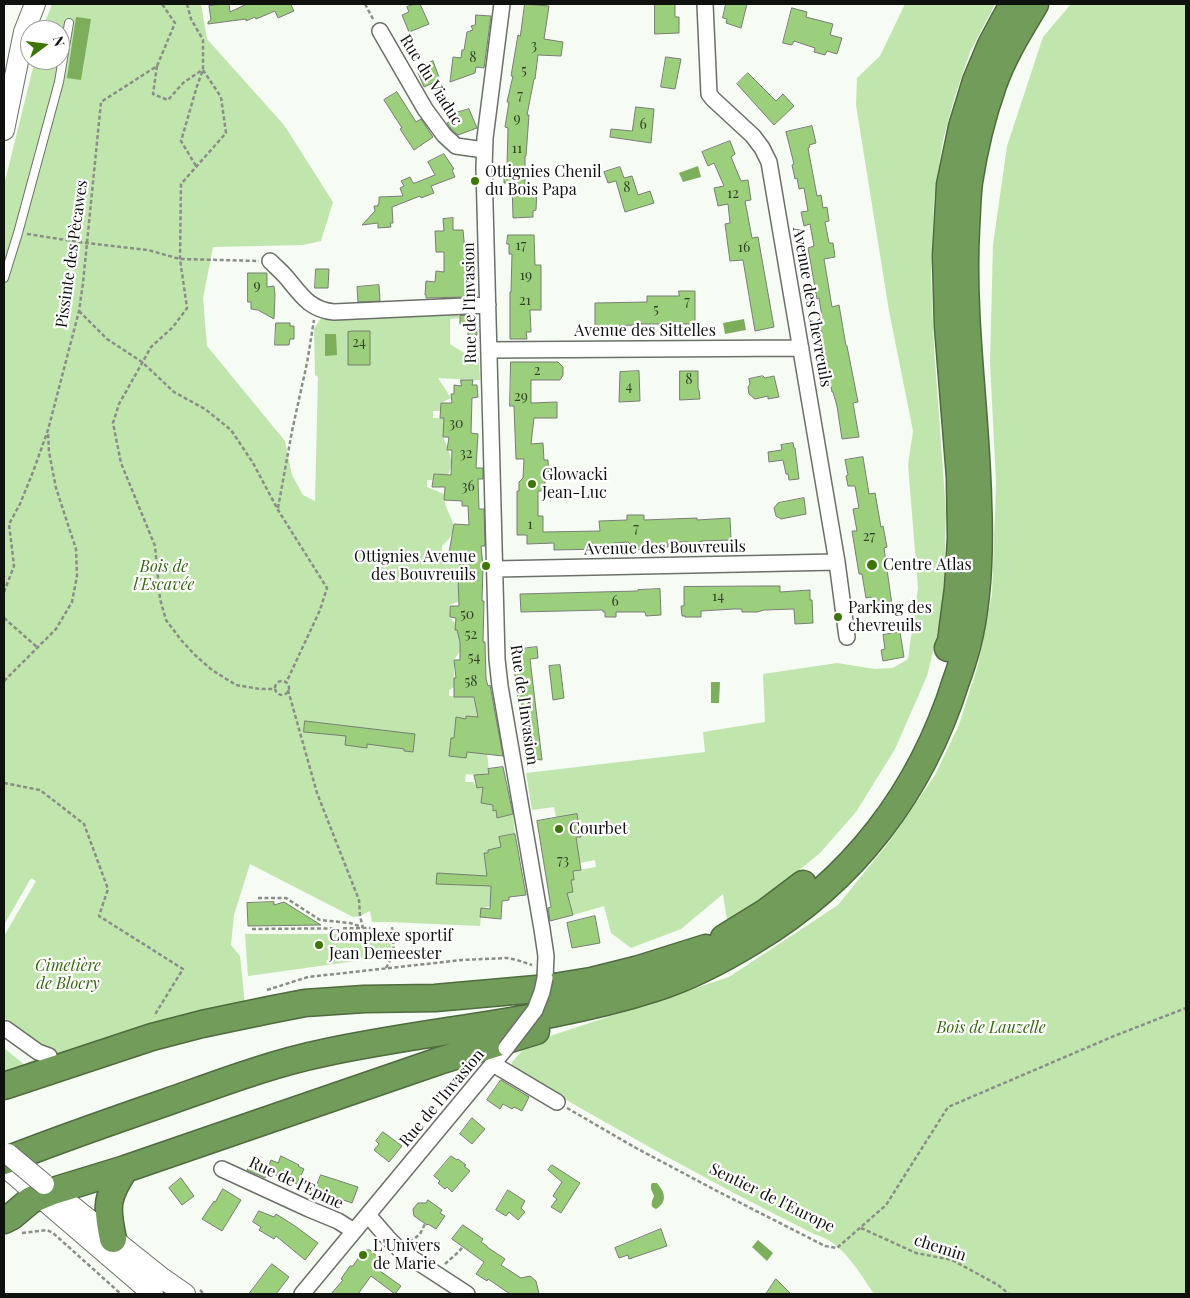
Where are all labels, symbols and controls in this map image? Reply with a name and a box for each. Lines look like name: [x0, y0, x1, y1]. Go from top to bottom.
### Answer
north arrow: [20, 20, 70, 70]
street label: Rue du Viaduc: [396, 31, 466, 129]
text: N: [49, 34, 69, 49]
house number: 3: [531, 38, 537, 54]
house number: 8: [469, 50, 477, 66]
house number: 5: [521, 63, 527, 79]
house number: 7: [517, 88, 523, 104]
house number: 9: [513, 111, 521, 127]
house number: 6: [639, 117, 647, 133]
house number: 11: [512, 141, 522, 157]
place label: Ottignies Chenil du Bois Papa: [485, 162, 601, 200]
marker: Ottignies Chenil du Bois Papa: [469, 175, 481, 187]
street label: Pissinte des Pècawes: [52, 179, 92, 329]
house number: 8: [623, 180, 631, 196]
house number: 12: [727, 186, 739, 202]
street label: Avenue des Chevreuils: [788, 225, 836, 389]
house number: 17: [516, 238, 526, 254]
house number: 16: [738, 240, 750, 256]
street label: Rue de l'Invasion: [459, 242, 481, 364]
house number: 19: [520, 268, 532, 284]
house number: 9: [253, 278, 261, 294]
house number: 21: [519, 293, 531, 309]
house number: 7: [684, 294, 690, 310]
house number: 5: [653, 302, 659, 318]
street label: Avenue des Sittelles: [574, 321, 716, 341]
house number: 24: [352, 335, 366, 351]
house number: 2: [534, 363, 540, 379]
house number: 8: [685, 372, 693, 388]
house number: 4: [626, 379, 632, 395]
house number: 29: [514, 389, 528, 405]
house number: 30: [449, 416, 463, 432]
house number: 32: [459, 446, 473, 462]
place label: Glowacki Jean-Luc: [542, 465, 608, 503]
marker: Glowacki Jean-Luc: [526, 478, 538, 490]
house number: 36: [461, 479, 475, 495]
house number: 1: [527, 517, 533, 533]
house number: 7: [633, 521, 639, 537]
house number: 27: [863, 529, 875, 545]
street label: Avenue des Bouvreuils: [584, 537, 746, 559]
place label: Ottignies Avenue des Bouvreuils: [354, 547, 476, 585]
place label: Centre Atlas: [883, 555, 972, 575]
park label: Bois de l'Escavée: [134, 557, 194, 595]
marker: Centre Atlas: [865, 558, 879, 572]
marker: Ottignies Avenue des Bouvreuils: [480, 560, 492, 572]
house number: 14: [712, 589, 724, 605]
house number: 6: [611, 594, 619, 610]
place label: Parking des chevreuils: [848, 598, 932, 636]
house number: 50: [460, 607, 474, 623]
marker: Parking des chevreuils: [832, 611, 844, 623]
house number: 52: [465, 627, 477, 643]
street label: Rue de l'Invasion: [506, 644, 542, 766]
house number: 54: [468, 650, 480, 666]
house number: 58: [464, 674, 478, 690]
place label: Courbet: [569, 819, 628, 839]
marker: Courbet: [553, 823, 565, 835]
house number: 73: [557, 853, 569, 869]
place label: Complexe sportif Jean Demeester: [329, 926, 453, 964]
marker: Complexe sportif Jean Demeester: [313, 939, 325, 951]
park label: Cimetière de Blocry: [35, 956, 101, 994]
park label: Bois de Lauzelle: [936, 1018, 1046, 1038]
street label: Rue de l'Invasion: [396, 1045, 488, 1151]
street label: Rue de l'Epine: [246, 1153, 346, 1213]
street label: Sentier de l'Europe: [706, 1159, 838, 1237]
street label: chemin: [911, 1231, 969, 1265]
place label: L'Univers de Marie: [373, 1236, 440, 1274]
marker: L'Univers de Marie: [357, 1249, 369, 1261]

